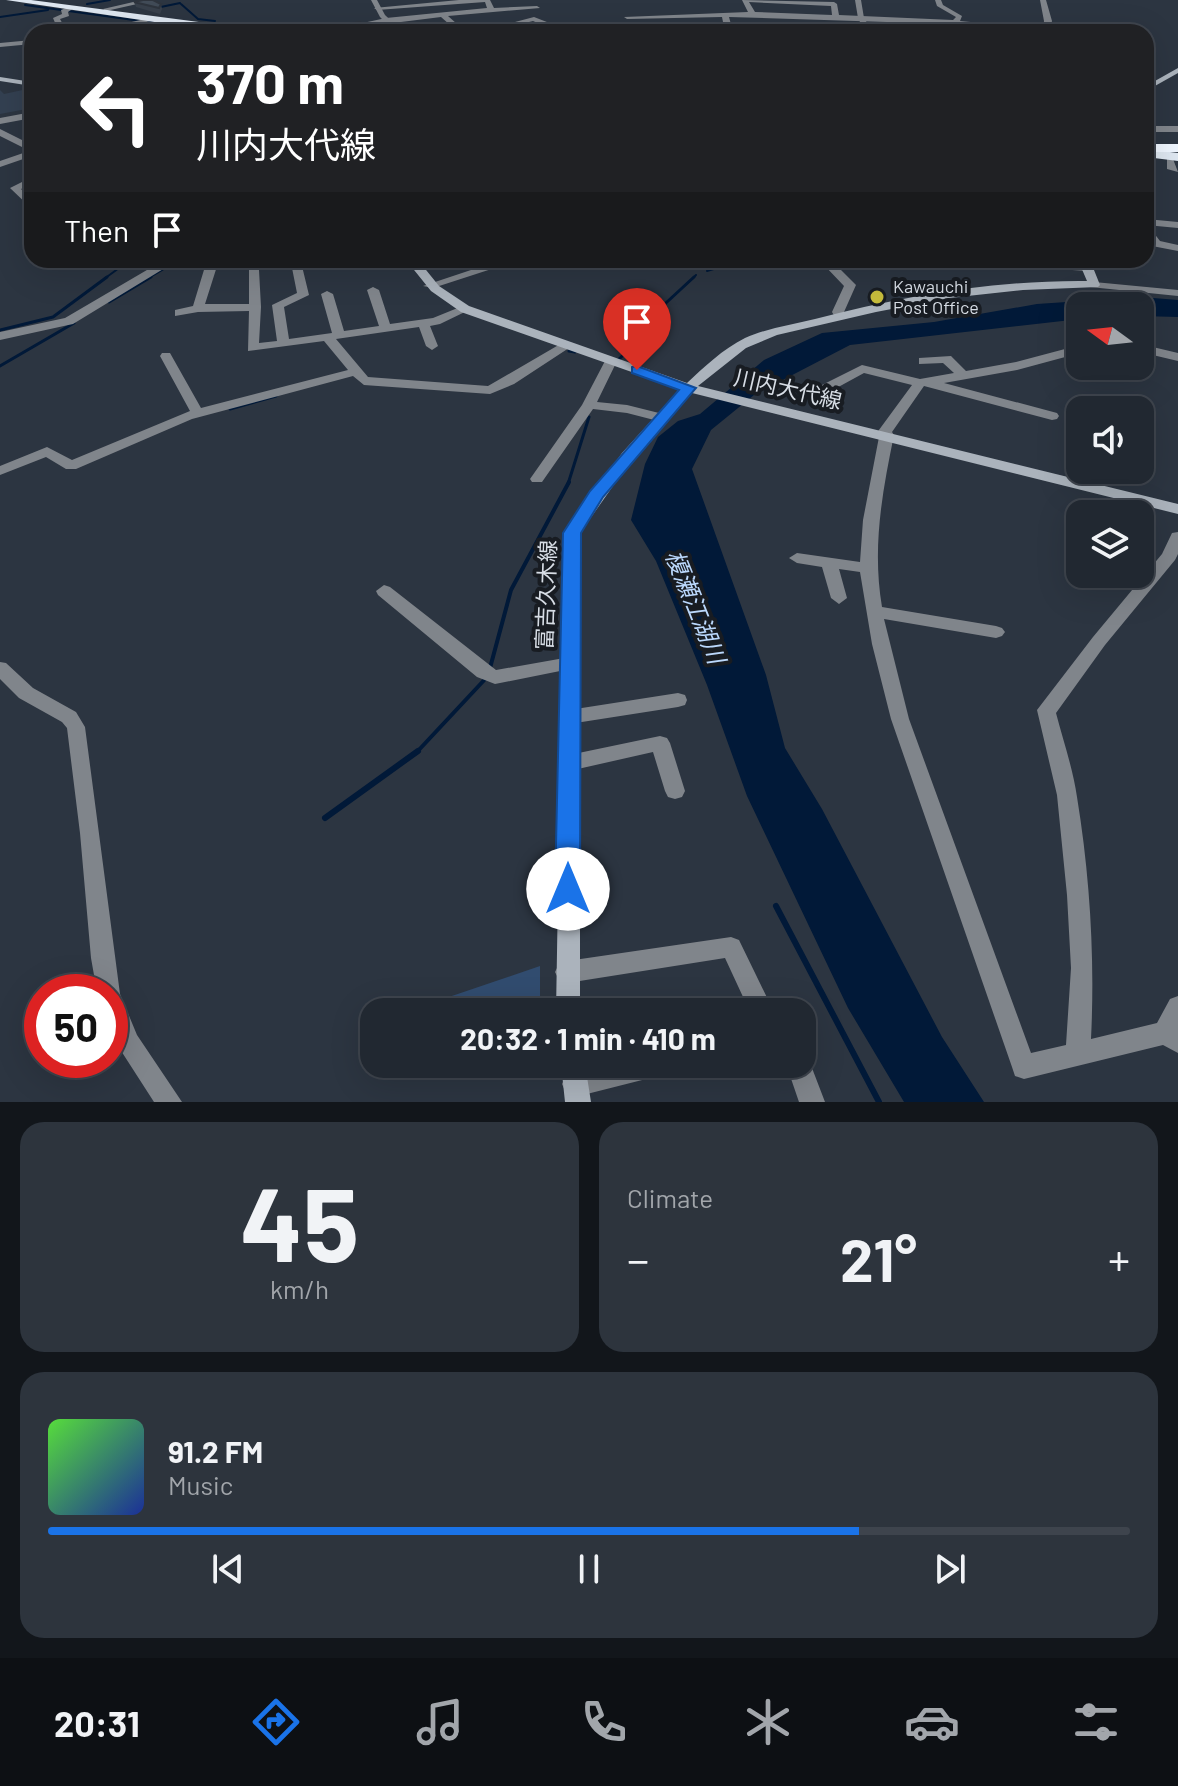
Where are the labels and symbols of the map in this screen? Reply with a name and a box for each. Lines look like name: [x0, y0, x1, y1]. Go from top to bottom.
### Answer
place label: Kawauchi Post Office: [893, 275, 979, 318]
pin: [603, 288, 671, 370]
marker: Kawauchi Post Office: [868, 288, 886, 306]
north arrow: [1066, 292, 1154, 380]
street label: 川内大代線: [732, 363, 845, 413]
street label: 富吉久木線: [530, 540, 560, 650]
water label: 榎瀬江湖川: [660, 545, 733, 670]
position arrow: [526, 847, 610, 931]
speed limit sign: 50: [24, 974, 128, 1078]

